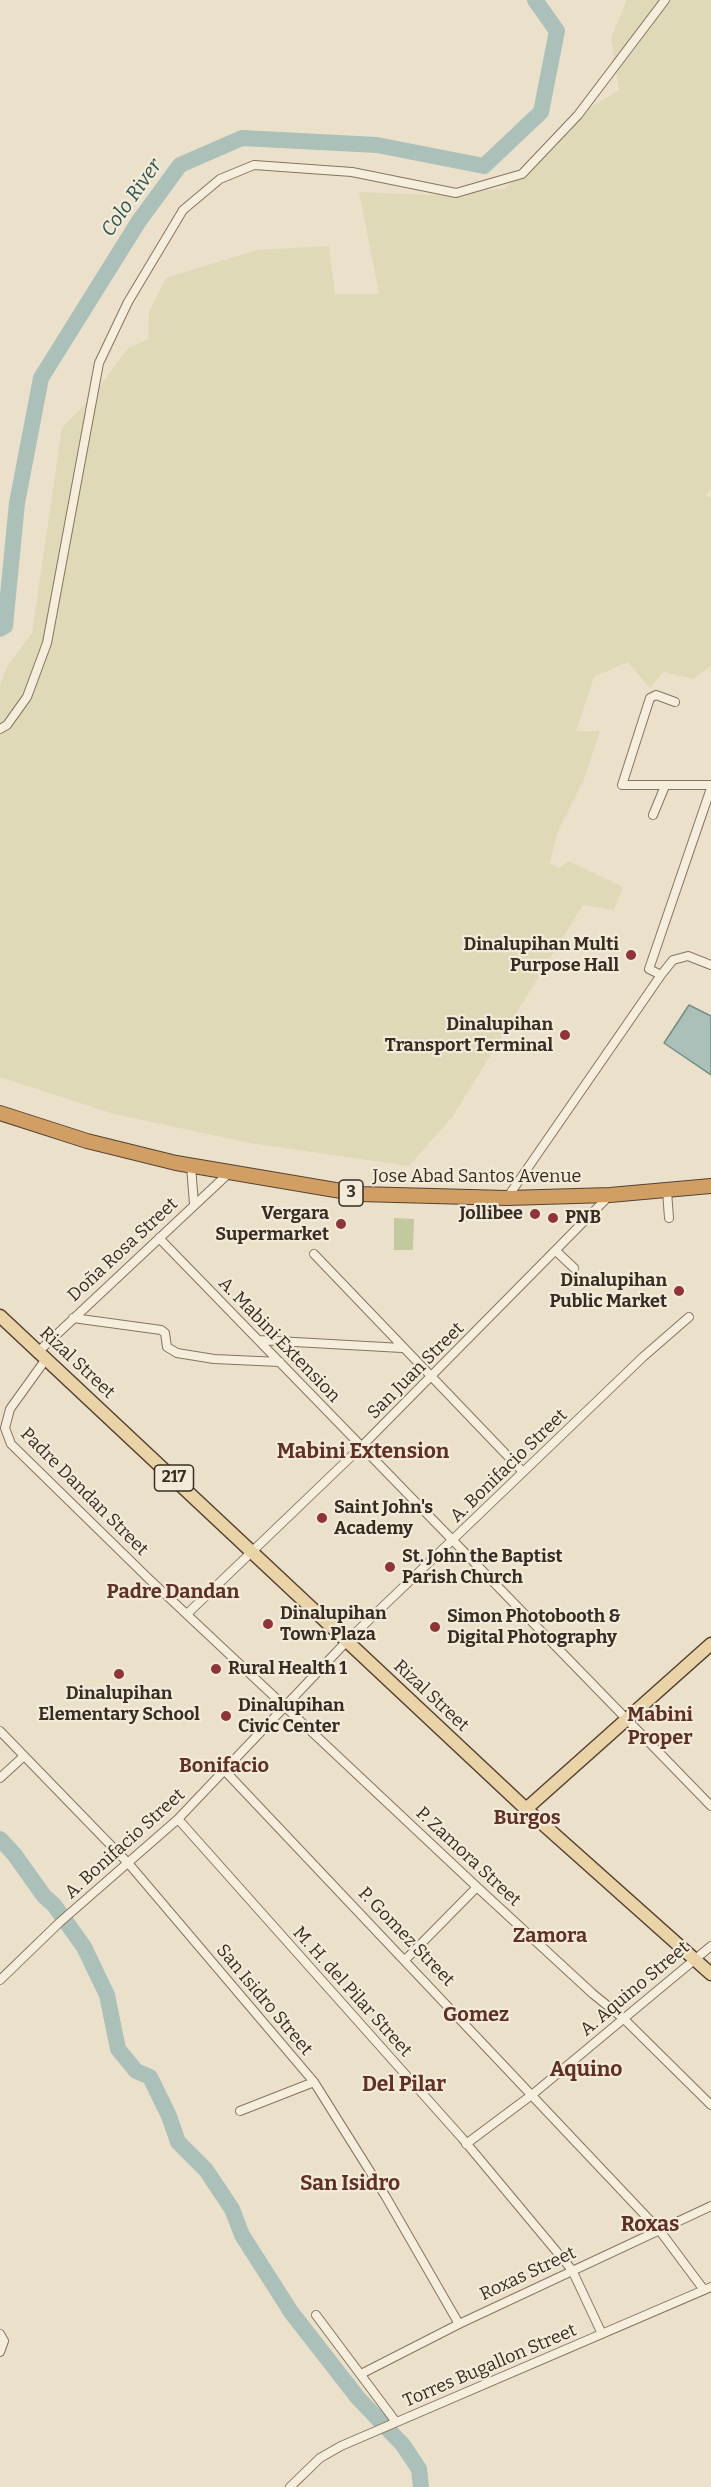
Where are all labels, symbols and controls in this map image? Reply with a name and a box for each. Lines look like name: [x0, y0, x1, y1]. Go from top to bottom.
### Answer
water label: Colo River: [97, 155, 167, 241]
place label: Dinalupihan Multi Purpose Hall: [464, 934, 619, 976]
marker: Dinalupihan Multi Purpose Hall: [624, 948, 638, 962]
place label: Dinalupihan Transport Terminal: [385, 1014, 553, 1056]
marker: Dinalupihan Transport Terminal: [558, 1028, 572, 1042]
street label: Jose Abad Santos Avenue: [373, 1166, 581, 1188]
road number: 3: [339, 1180, 363, 1206]
street label: Doña Rosa Street: [63, 1193, 183, 1307]
place label: Vergara Supermarket: [215, 1203, 329, 1246]
place label: Jollibee: [459, 1203, 523, 1225]
marker: Jollibee: [528, 1207, 542, 1221]
place label: PNB: [565, 1207, 601, 1229]
marker: PNB: [546, 1211, 560, 1225]
marker: Vergara Supermarket: [334, 1217, 348, 1231]
place label: Dinalupihan Public Market: [549, 1270, 667, 1312]
street label: A. Mabini Extension: [214, 1273, 344, 1407]
marker: Dinalupihan Public Market: [672, 1284, 686, 1298]
street label: San Juan Street: [363, 1318, 469, 1424]
street label: Rizal Street: [35, 1323, 119, 1403]
street label: A. Bonifacio Street: [446, 1405, 572, 1527]
street label: Padre Dandan Street: [16, 1424, 152, 1560]
district label: Mabini Extension: [277, 1439, 449, 1465]
road number: 217: [154, 1465, 194, 1491]
place label: Saint John's Academy: [334, 1497, 433, 1540]
marker: Saint John's Academy: [315, 1511, 329, 1525]
place label: St. John the Baptist Parish Church: [402, 1546, 563, 1588]
marker: St. John the Baptist Parish Church: [383, 1560, 397, 1574]
district label: Padre Dandan: [107, 1580, 239, 1604]
place label: Dinalupihan Town Plaza: [280, 1603, 387, 1646]
place label: Simon Photobooth & Digital Photography: [447, 1606, 620, 1648]
marker: Dinalupihan Town Plaza: [261, 1617, 275, 1631]
marker: Simon Photobooth & Digital Photography: [428, 1620, 442, 1634]
street label: Rizal Street: [389, 1656, 473, 1736]
place label: Rural Health 1: [228, 1658, 347, 1680]
marker: Rural Health 1: [209, 1662, 223, 1676]
marker: Dinalupihan Elementary School: [112, 1667, 126, 1681]
place label: Dinalupihan Elementary School: [38, 1683, 200, 1726]
place label: Dinalupihan Civic Center: [238, 1695, 345, 1738]
district label: Mabini Proper: [627, 1703, 693, 1750]
marker: Dinalupihan Civic Center: [219, 1709, 233, 1723]
district label: Bonifacio: [179, 1754, 269, 1778]
street label: A. Bonifacio Street: [61, 1784, 189, 1904]
street label: P. Zamora Street: [411, 1803, 525, 1911]
district label: Burgos: [493, 1806, 561, 1830]
street label: P. Gomez Street: [353, 1883, 459, 1991]
street label: M. H. del Pilar Street: [288, 1923, 416, 2061]
district label: Zamora: [513, 1924, 587, 1948]
street label: A. Aquino Street: [576, 1937, 694, 2041]
street label: San Isidro Street: [211, 1940, 317, 2060]
district label: Gomez: [443, 2003, 509, 2027]
district label: Aquino: [550, 2057, 622, 2083]
district label: Del Pilar: [362, 2072, 446, 2098]
district label: San Isidro: [300, 2171, 400, 2197]
district label: Roxas: [621, 2212, 679, 2238]
street label: Roxas Street: [477, 2242, 579, 2306]
street label: Torres Bugallon Street: [400, 2320, 580, 2412]

